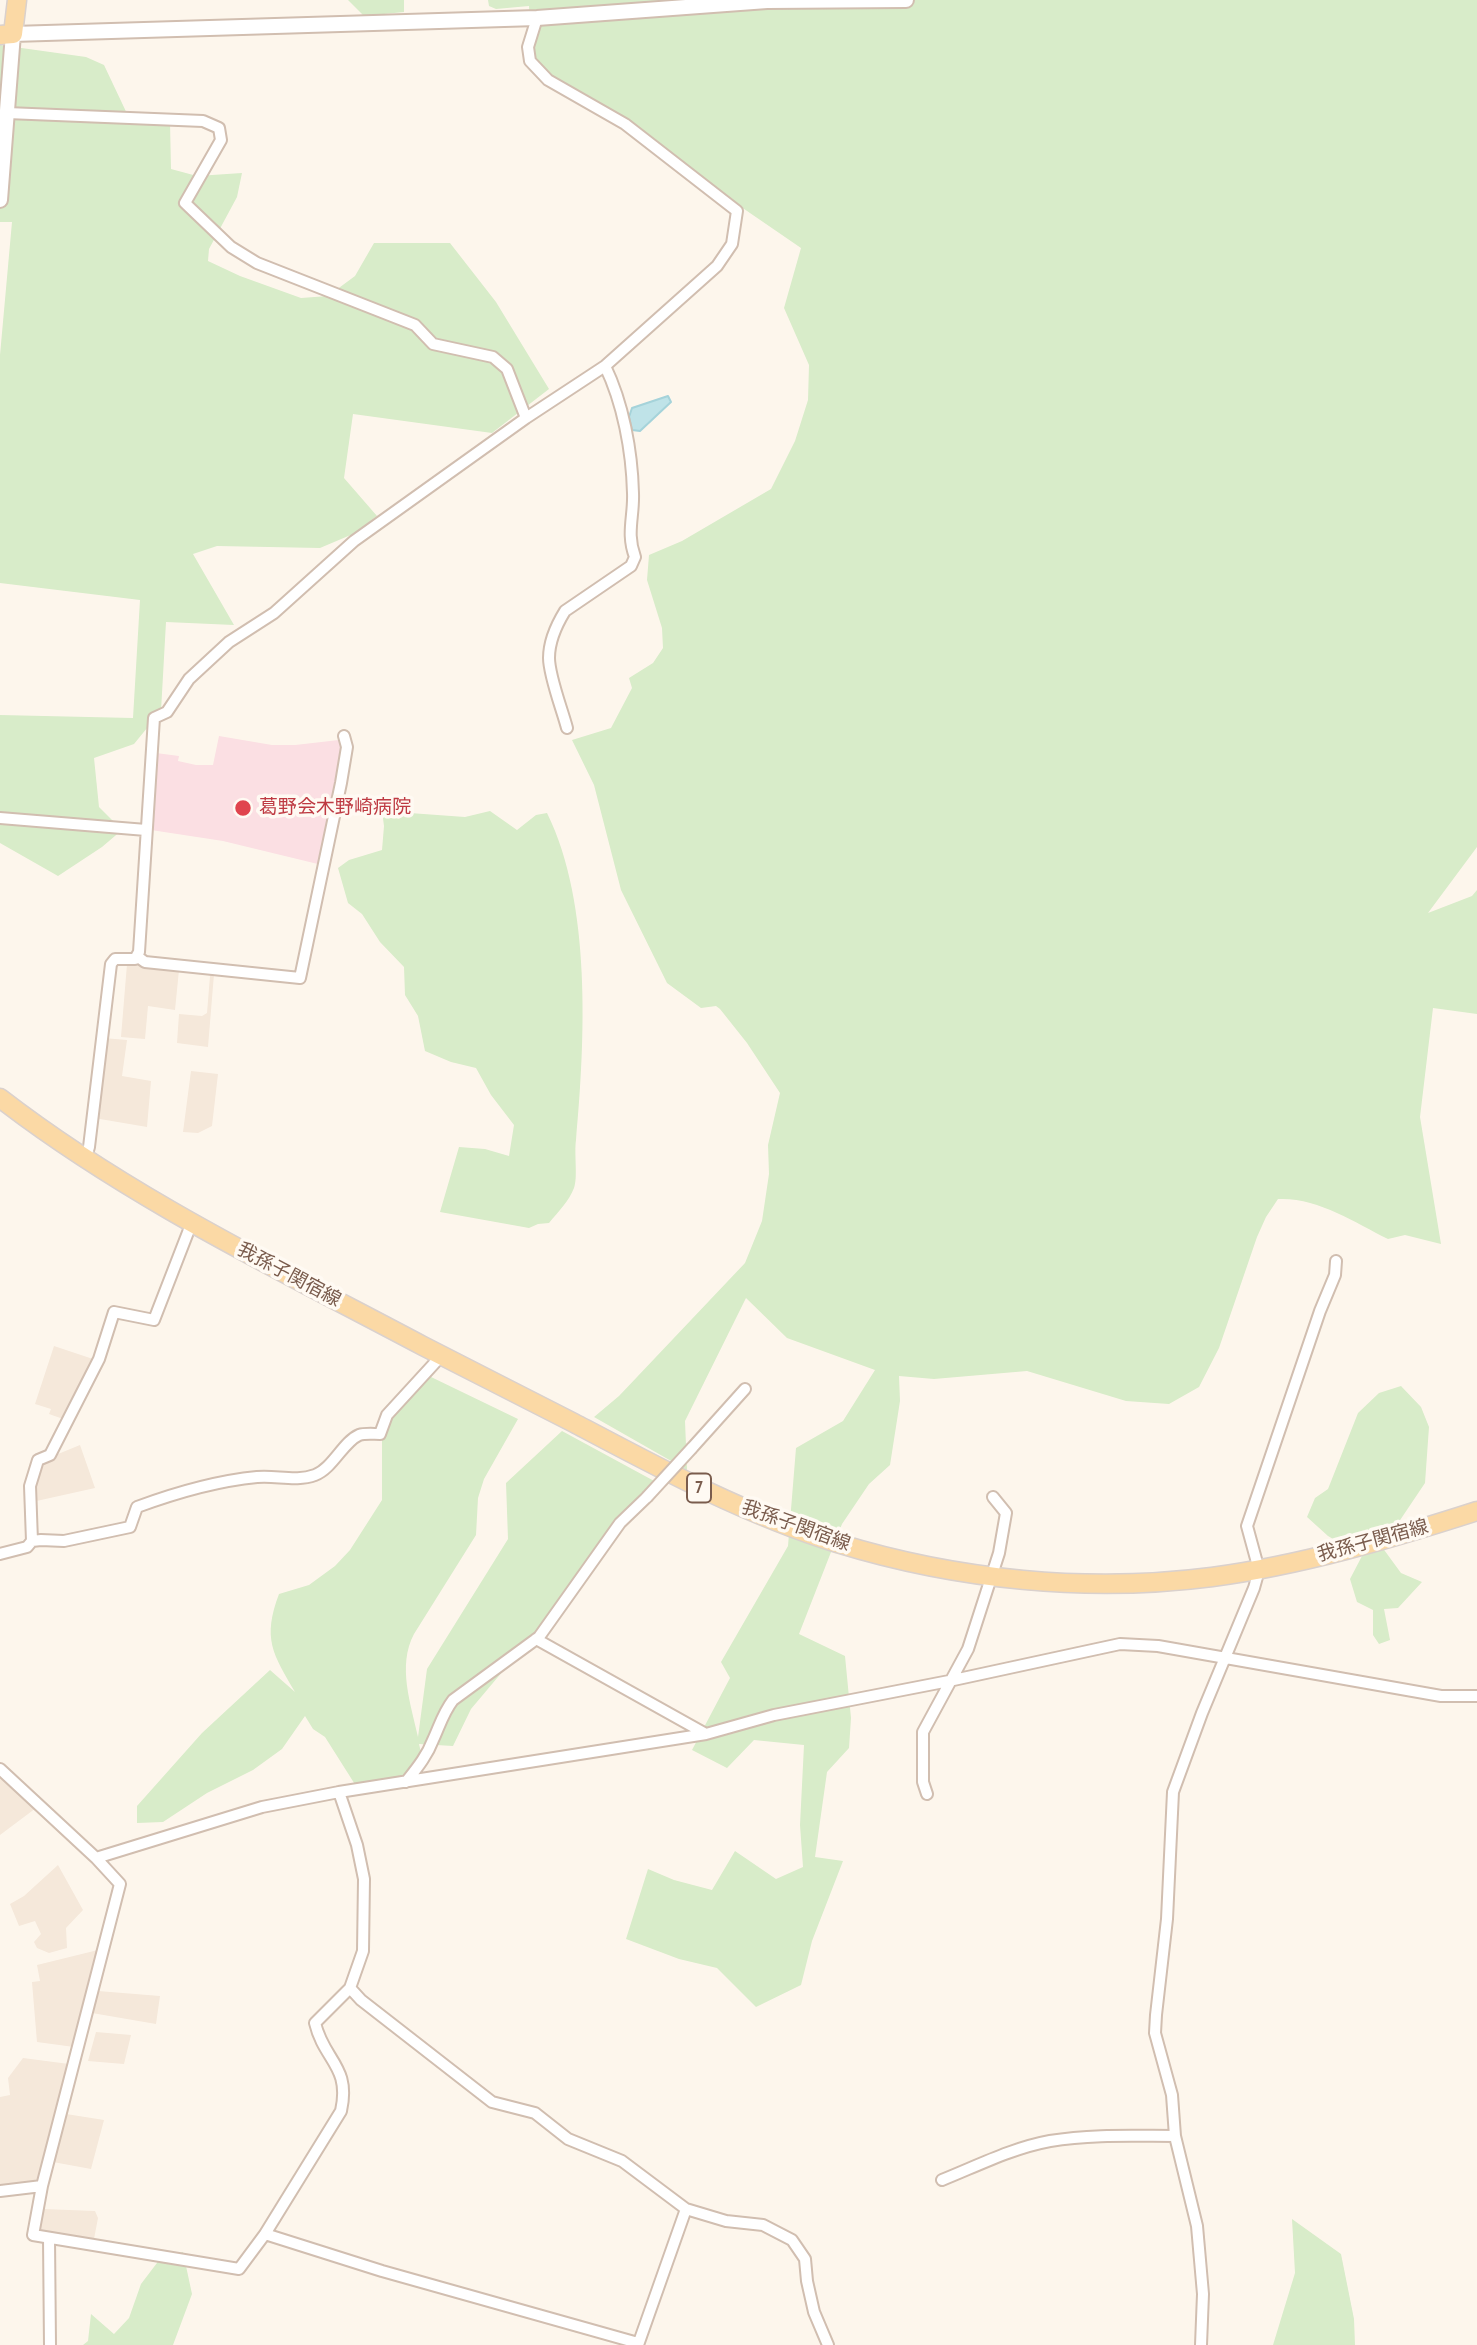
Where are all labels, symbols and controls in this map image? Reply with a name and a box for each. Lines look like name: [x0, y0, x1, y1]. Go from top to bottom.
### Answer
place label: 葛野会木野崎病院: [259, 797, 411, 819]
marker: 葛野会木野崎病院: [233, 798, 253, 818]
street label: 我孫子関宿線: [233, 1238, 345, 1312]
road number: 7: [687, 1474, 711, 1503]
street label: 我孫子関宿線: [739, 1496, 853, 1556]
street label: 我孫子関宿線: [1315, 1515, 1431, 1567]

